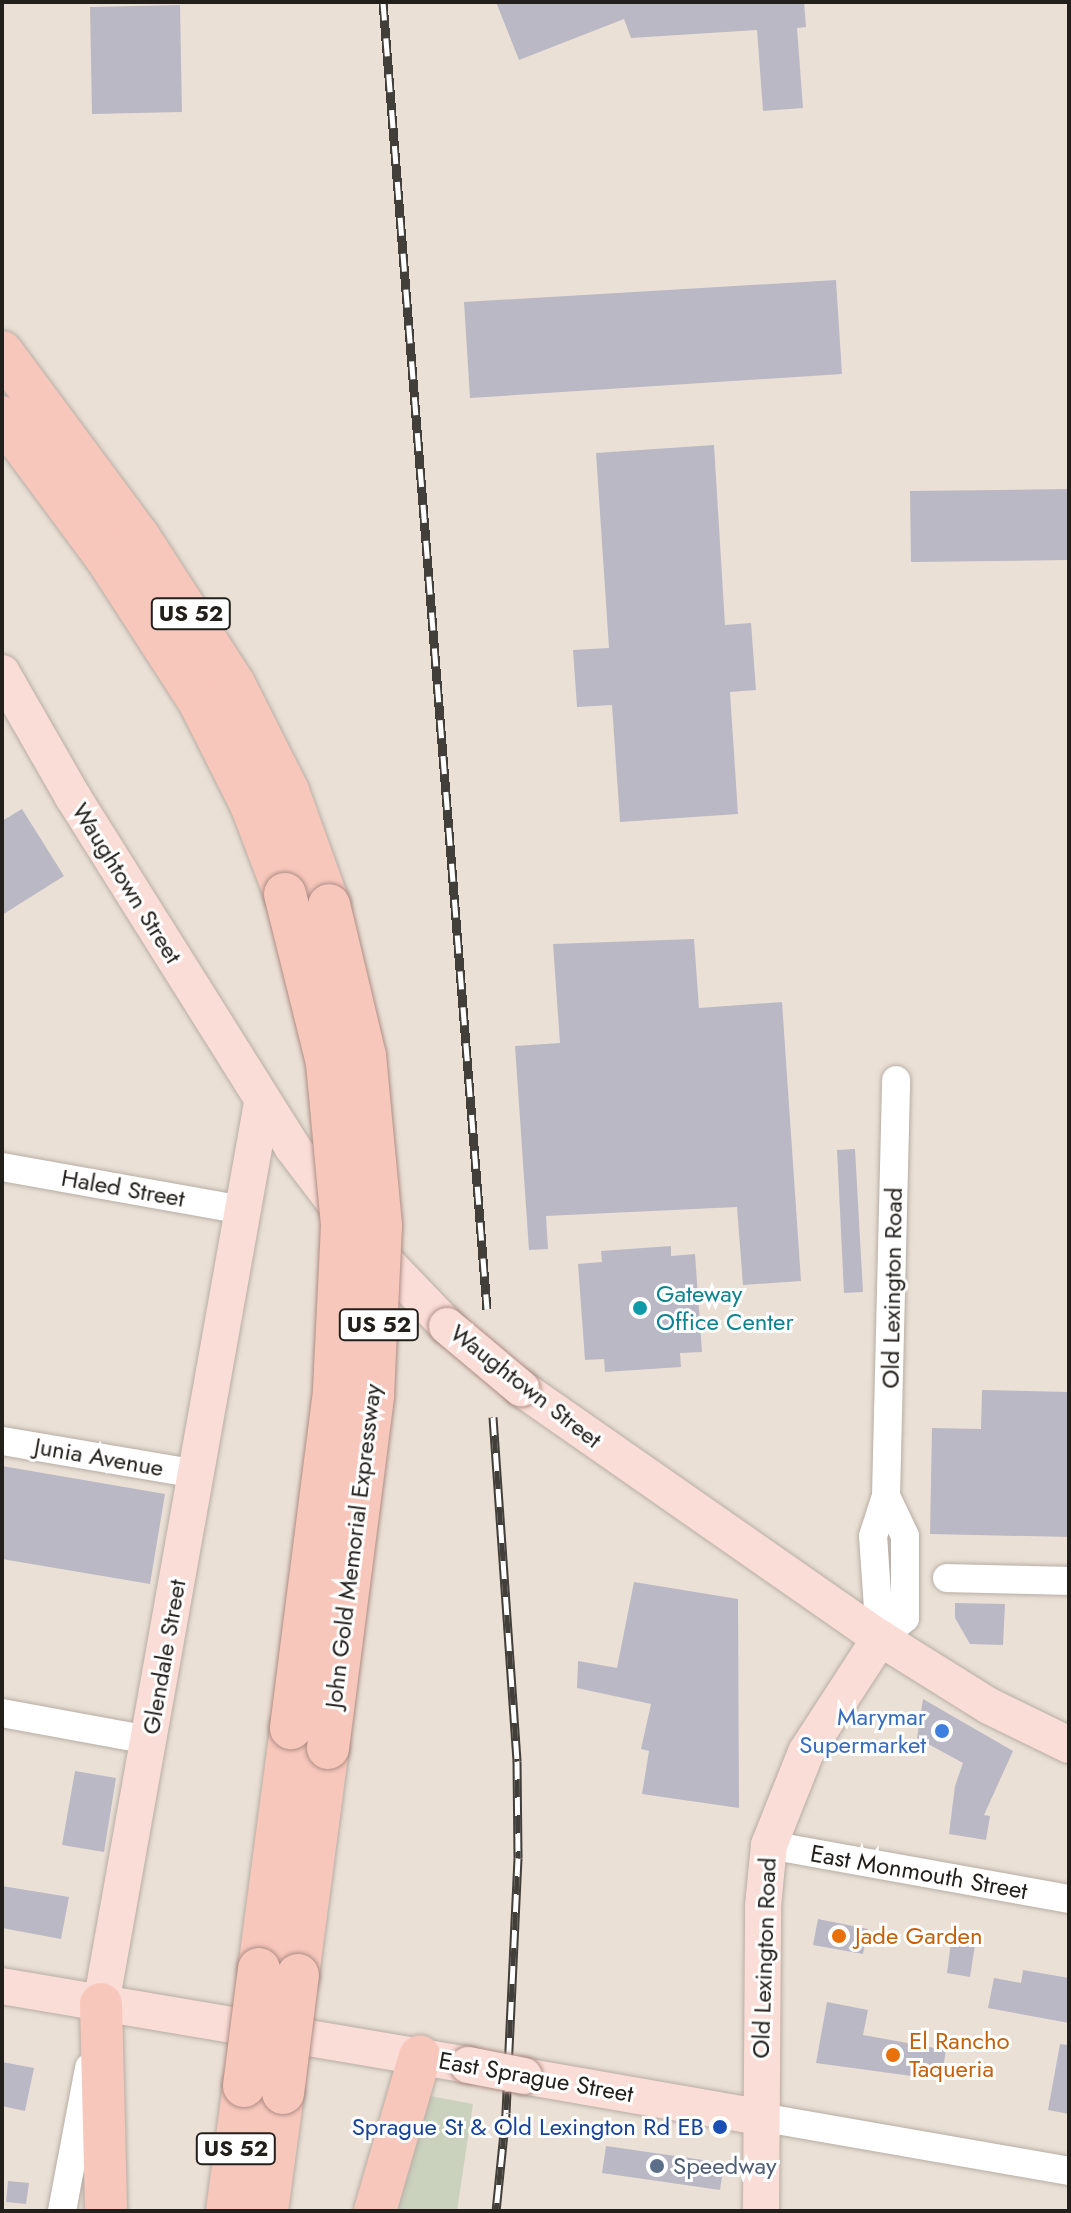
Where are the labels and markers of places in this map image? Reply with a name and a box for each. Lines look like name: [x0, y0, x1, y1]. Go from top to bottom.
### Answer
place label: Gateway Office Center: [656, 1280, 794, 1336]
marker: Gateway Office Center: [631, 1299, 649, 1317]
place label: Marymar Supermarket: [799, 1703, 926, 1759]
marker: Marymar Supermarket: [933, 1722, 951, 1740]
place label: Jade Garden: [855, 1922, 983, 1950]
marker: Jade Garden: [830, 1927, 848, 1945]
place label: El Rancho Taqueria: [909, 2027, 1010, 2083]
marker: El Rancho Taqueria: [884, 2046, 902, 2064]
place label: Sprague St & Old Lexington Rd EB: [352, 2113, 704, 2141]
marker: Sprague St & Old Lexington Rd EB: [711, 2118, 729, 2136]
place label: Speedway: [673, 2152, 777, 2180]
marker: Speedway: [648, 2157, 666, 2175]

